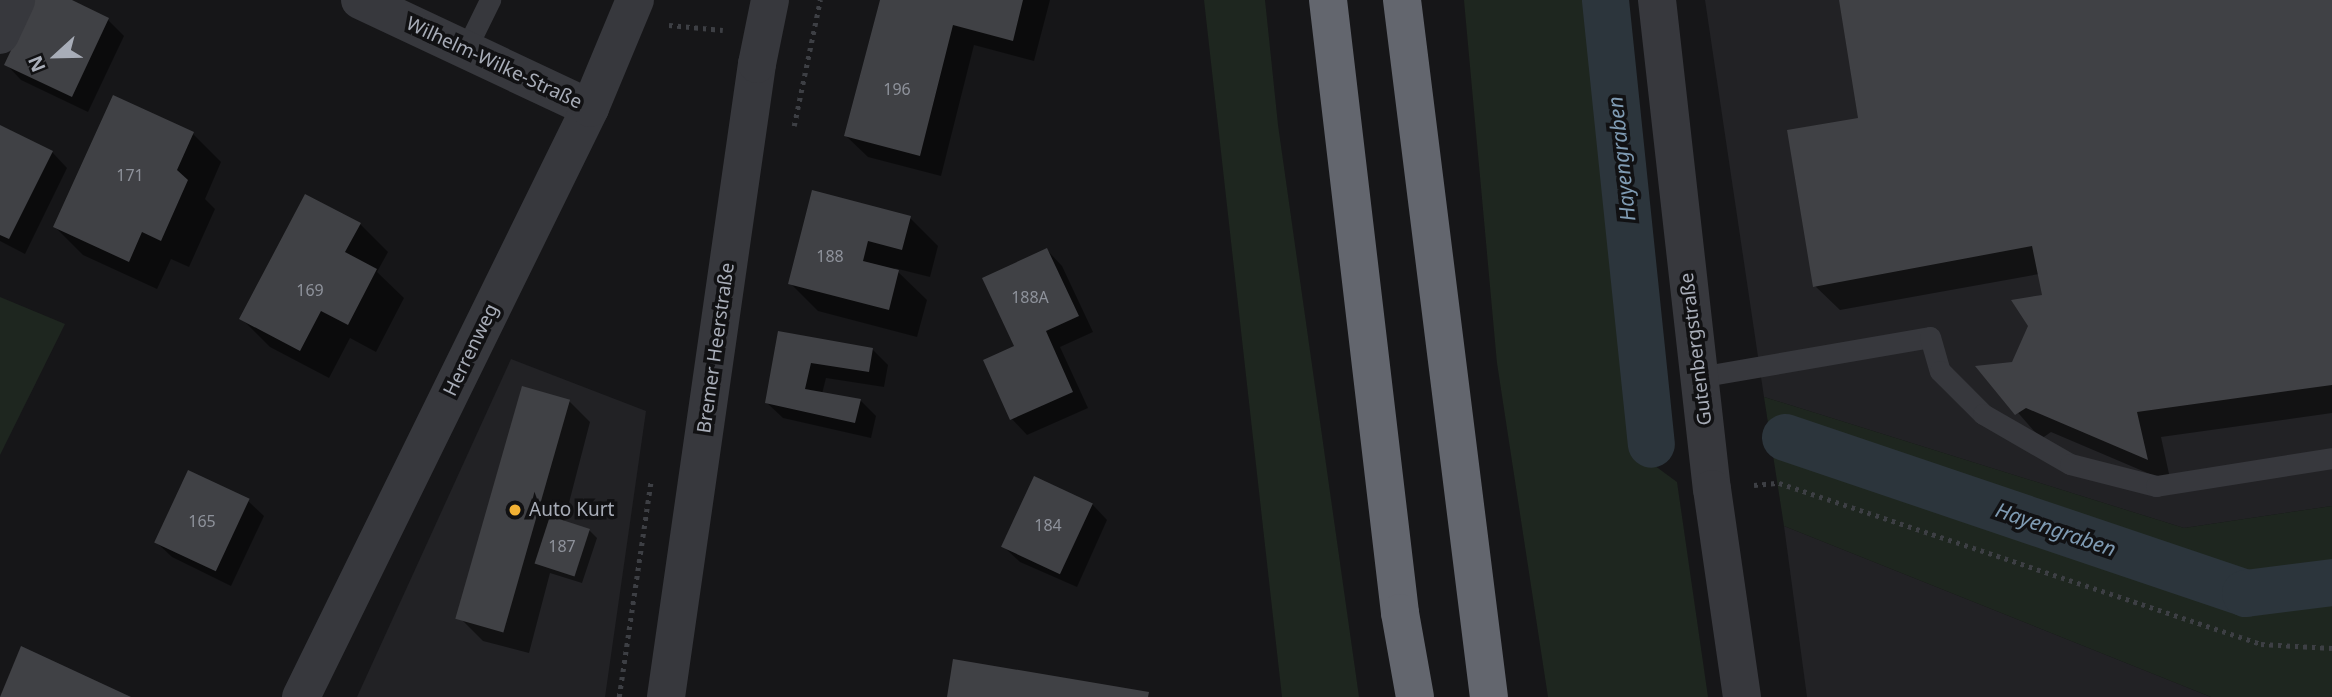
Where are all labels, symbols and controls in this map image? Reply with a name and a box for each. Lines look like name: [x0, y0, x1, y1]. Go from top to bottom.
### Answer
street label: Wilhelm-Wilke-Straße: [402, 12, 586, 114]
north arrow: [21, 21, 91, 91]
text: N: [22, 52, 51, 76]
house number: 196: [883, 79, 911, 99]
water label: Hayengraben: [1602, 95, 1640, 223]
house number: 171: [116, 165, 144, 185]
house number: 188: [816, 246, 844, 266]
street label: Bremer Heerstraße: [693, 261, 739, 435]
street label: Gutenbergstraße: [1675, 271, 1717, 427]
house number: 169: [296, 280, 324, 300]
house number: 188A: [1011, 287, 1049, 307]
street label: Herrenweg: [439, 300, 503, 400]
water label: Hayengraben: [1993, 497, 2119, 561]
place label: Auto Kurt: [529, 499, 614, 521]
marker: Auto Kurt: [507, 502, 523, 518]
house number: 165: [188, 511, 216, 531]
house number: 184: [1034, 515, 1062, 535]
house number: 187: [548, 536, 576, 556]

